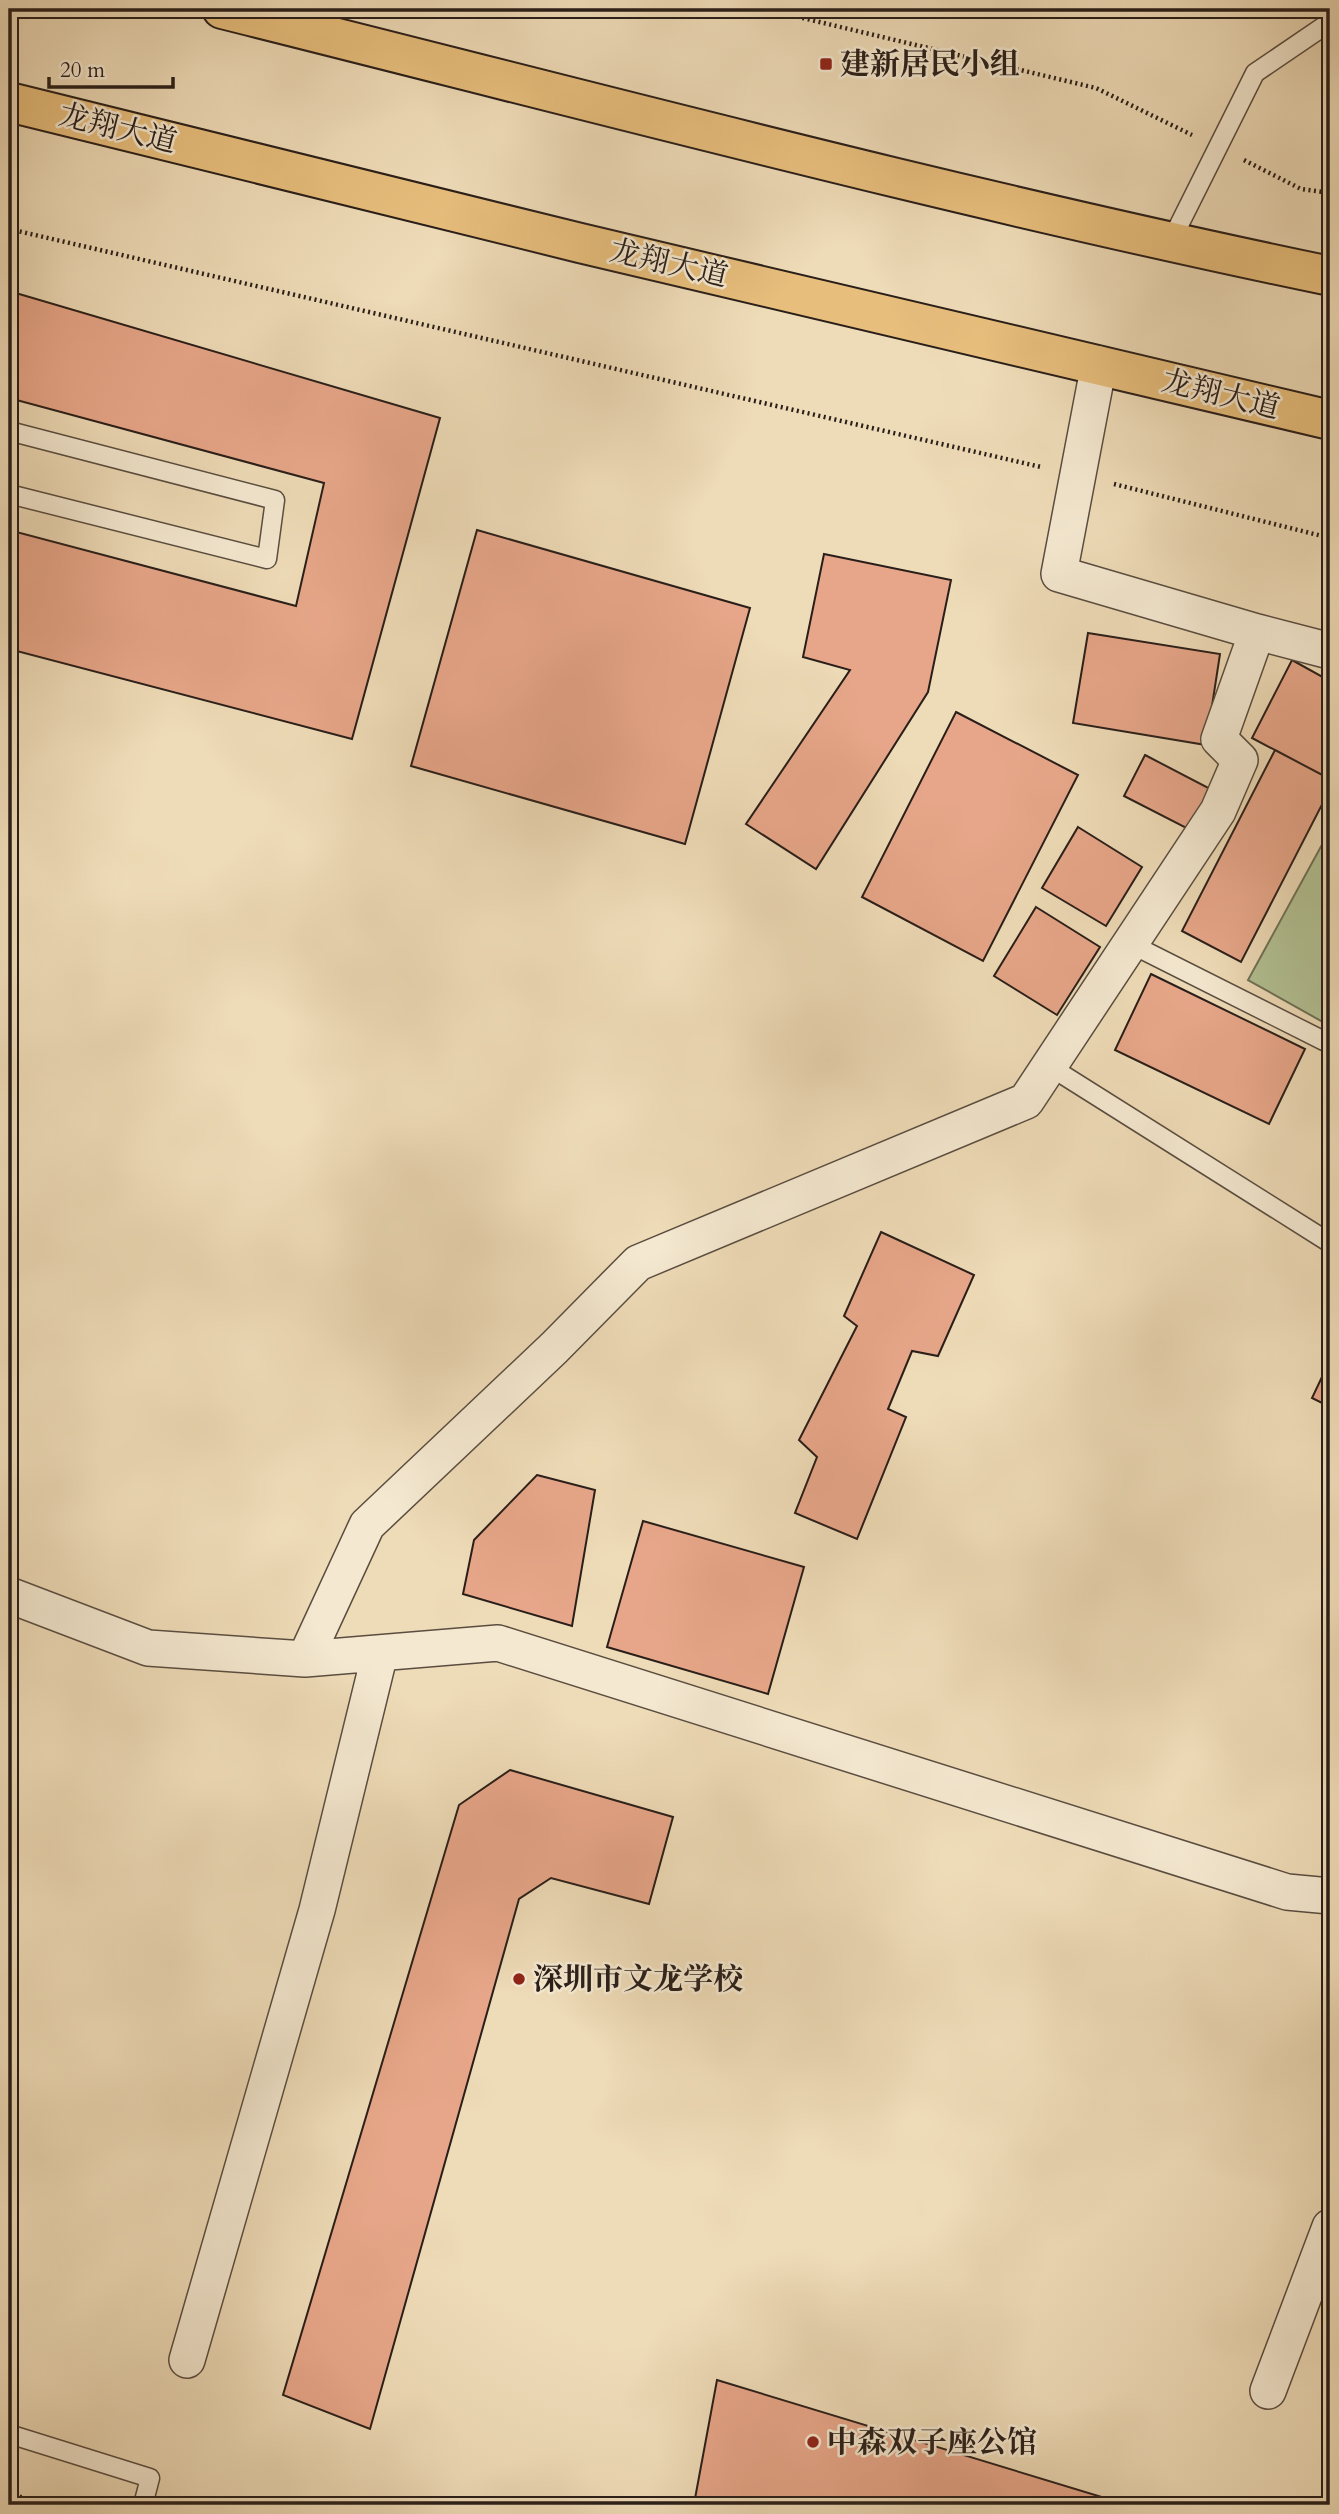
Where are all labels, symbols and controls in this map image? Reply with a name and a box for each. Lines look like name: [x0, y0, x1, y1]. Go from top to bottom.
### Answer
place label: 建新居民小组: [840, 44, 1020, 85]
scale bar: [49, 46, 173, 90]
text: 20 m: [60, 56, 105, 85]
marker: 建新居民小组: [818, 56, 834, 72]
street label: 龙翔大道: [55, 94, 181, 163]
street label: 龙翔大道: [606, 230, 732, 297]
street label: 龙翔大道: [1158, 360, 1284, 429]
place label: 深圳市文龙学校: [533, 1959, 743, 2000]
marker: 深圳市文龙学校: [511, 1971, 527, 1987]
place label: 中森双子座公馆: [827, 2422, 1037, 2463]
marker: 中森双子座公馆: [805, 2434, 821, 2450]

